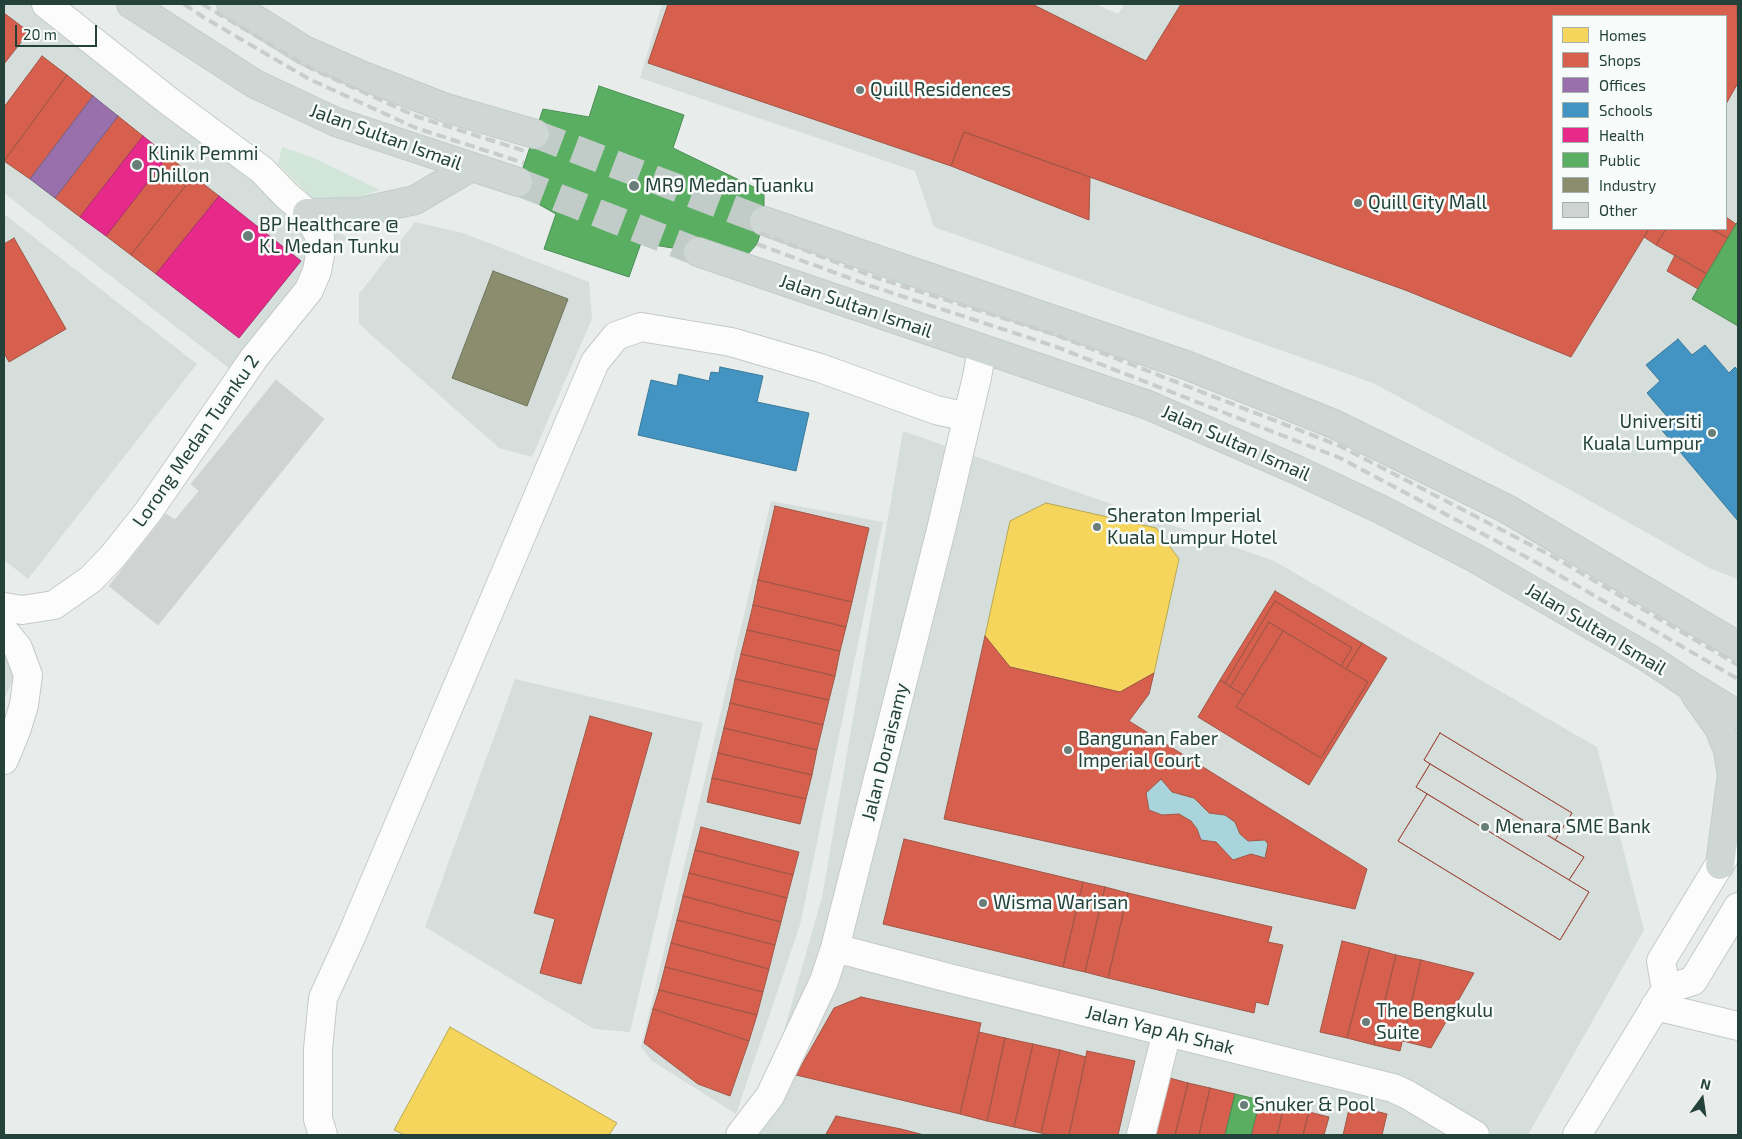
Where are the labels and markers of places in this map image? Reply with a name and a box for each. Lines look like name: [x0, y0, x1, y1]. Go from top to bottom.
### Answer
place label: Quill Residences: [870, 79, 1011, 101]
marker: Quill Residences: [854, 84, 866, 96]
place label: Klinik Pemmi Dhillon: [148, 143, 259, 187]
marker: Klinik Pemmi Dhillon: [130, 158, 144, 172]
place label: MR9 Medan Tuanku: [645, 175, 814, 197]
marker: MR9 Medan Tuanku: [627, 179, 641, 193]
place label: Quill City Mall: [1368, 192, 1487, 214]
marker: Quill City Mall: [1352, 197, 1364, 209]
place label: BP Healthcare @ KL Medan Tunku: [259, 214, 399, 258]
marker: BP Healthcare @ KL Medan Tunku: [241, 229, 255, 243]
place label: Universiti Kuala Lumpur: [1583, 411, 1702, 455]
marker: Universiti Kuala Lumpur: [1706, 427, 1718, 439]
place label: Sheraton Imperial Kuala Lumpur Hotel: [1107, 505, 1277, 549]
marker: Sheraton Imperial Kuala Lumpur Hotel: [1091, 521, 1103, 533]
place label: Bangunan Faber Imperial Court: [1078, 728, 1218, 772]
marker: Bangunan Faber Imperial Court: [1062, 744, 1074, 756]
place label: Menara SME Bank: [1495, 816, 1651, 838]
marker: Menara SME Bank: [1479, 821, 1491, 833]
place label: Wisma Warisan: [993, 892, 1128, 914]
marker: Wisma Warisan: [977, 897, 989, 909]
place label: The Bengkulu Suite: [1376, 1000, 1493, 1044]
marker: The Bengkulu Suite: [1360, 1016, 1372, 1028]
place label: Snuker & Pool: [1254, 1094, 1375, 1116]
marker: Snuker & Pool: [1238, 1099, 1250, 1111]

